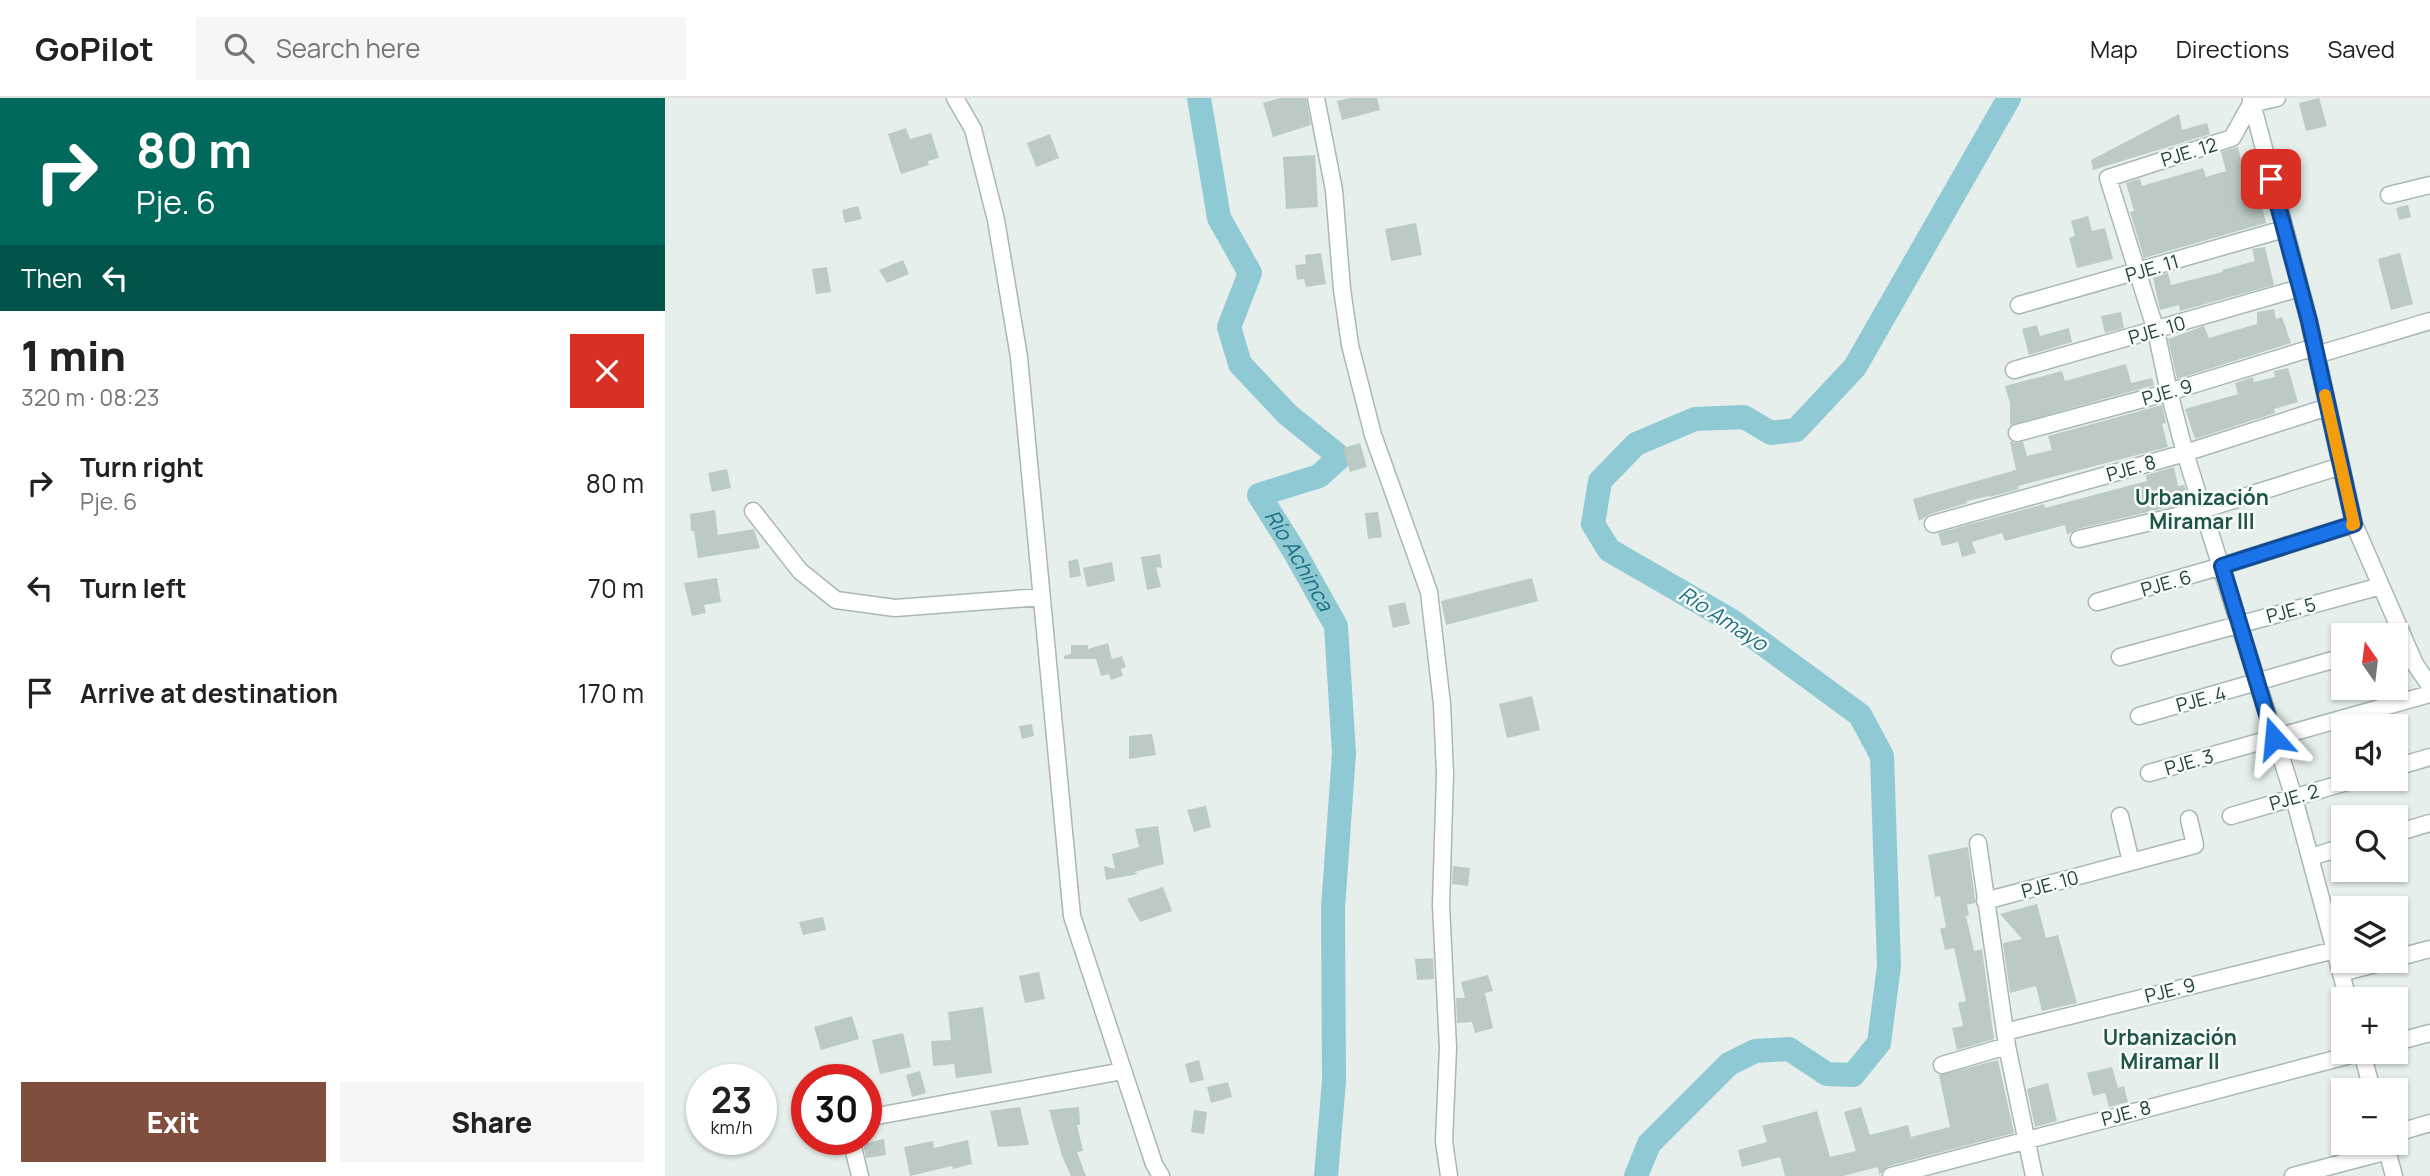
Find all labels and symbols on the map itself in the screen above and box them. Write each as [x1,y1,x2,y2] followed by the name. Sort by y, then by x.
[2158,131,2220,173] street label: PJE. 12
[2241,149,2301,209] pin
[2122,248,2182,288] street label: PJE. 11
[2125,309,2189,351] street label: PJE. 10
[2139,372,2195,412] street label: PJE. 9
[2103,449,2159,487] street label: PJE. 8
[2135,483,2269,535] district label: Urbanización Miramar III
[1259,504,1340,617] water label: Río Achinca
[2138,563,2194,603] street label: PJE. 6
[1674,579,1774,658] water label: Río Amayo
[2263,591,2319,629] street label: PJE. 5
[2331,623,2408,700] north arrow
[2173,680,2229,718] street label: PJE. 4
[2237,701,2311,775] position arrow
[2161,743,2217,781] street label: PJE. 3
[2266,778,2322,816] street label: PJE. 2
[2018,864,2082,904] street label: PJE. 10
[2142,971,2198,1009] street label: PJE. 9
[2103,1023,2237,1075] district label: Urbanización Miramar II
[791,1064,882,1155] speed limit sign: 30
[2098,1094,2154,1132] street label: PJE. 8

